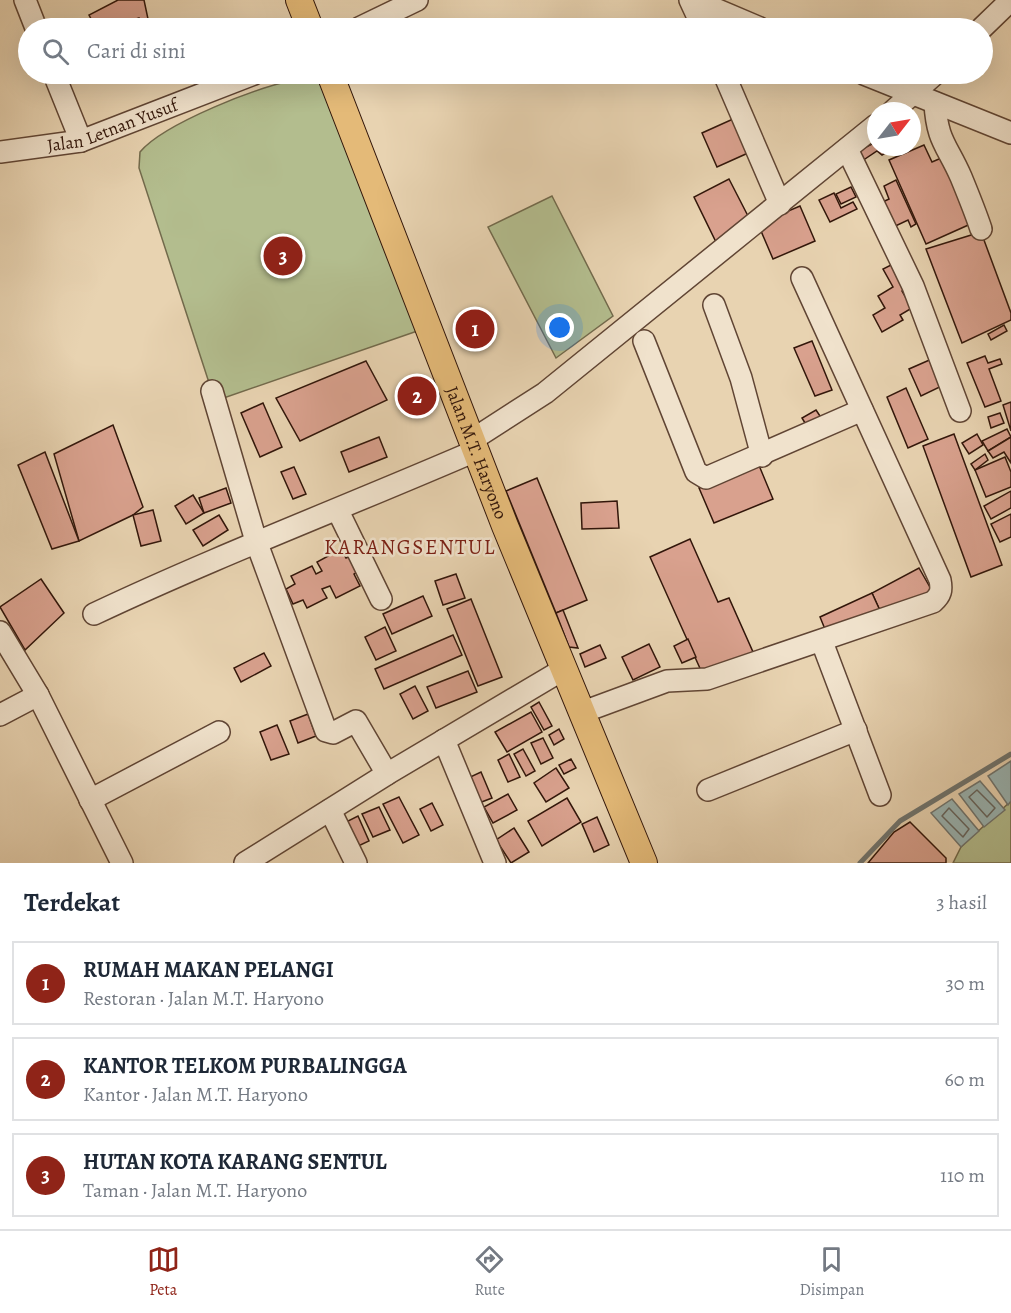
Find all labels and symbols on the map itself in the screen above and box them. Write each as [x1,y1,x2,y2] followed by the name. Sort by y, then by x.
[46,92,184,157] street label: Jalan Letnan Yusuf
[867,102,921,156] north arrow
[264,234,302,278] pin: 3
[456,306,494,352] pin: 1
[545,313,574,342] your location
[398,374,436,418] pin: 2
[440,383,513,523] street label: Jalan M.T. Haryono
[324,533,496,561] district label: KARANGSENTUL

